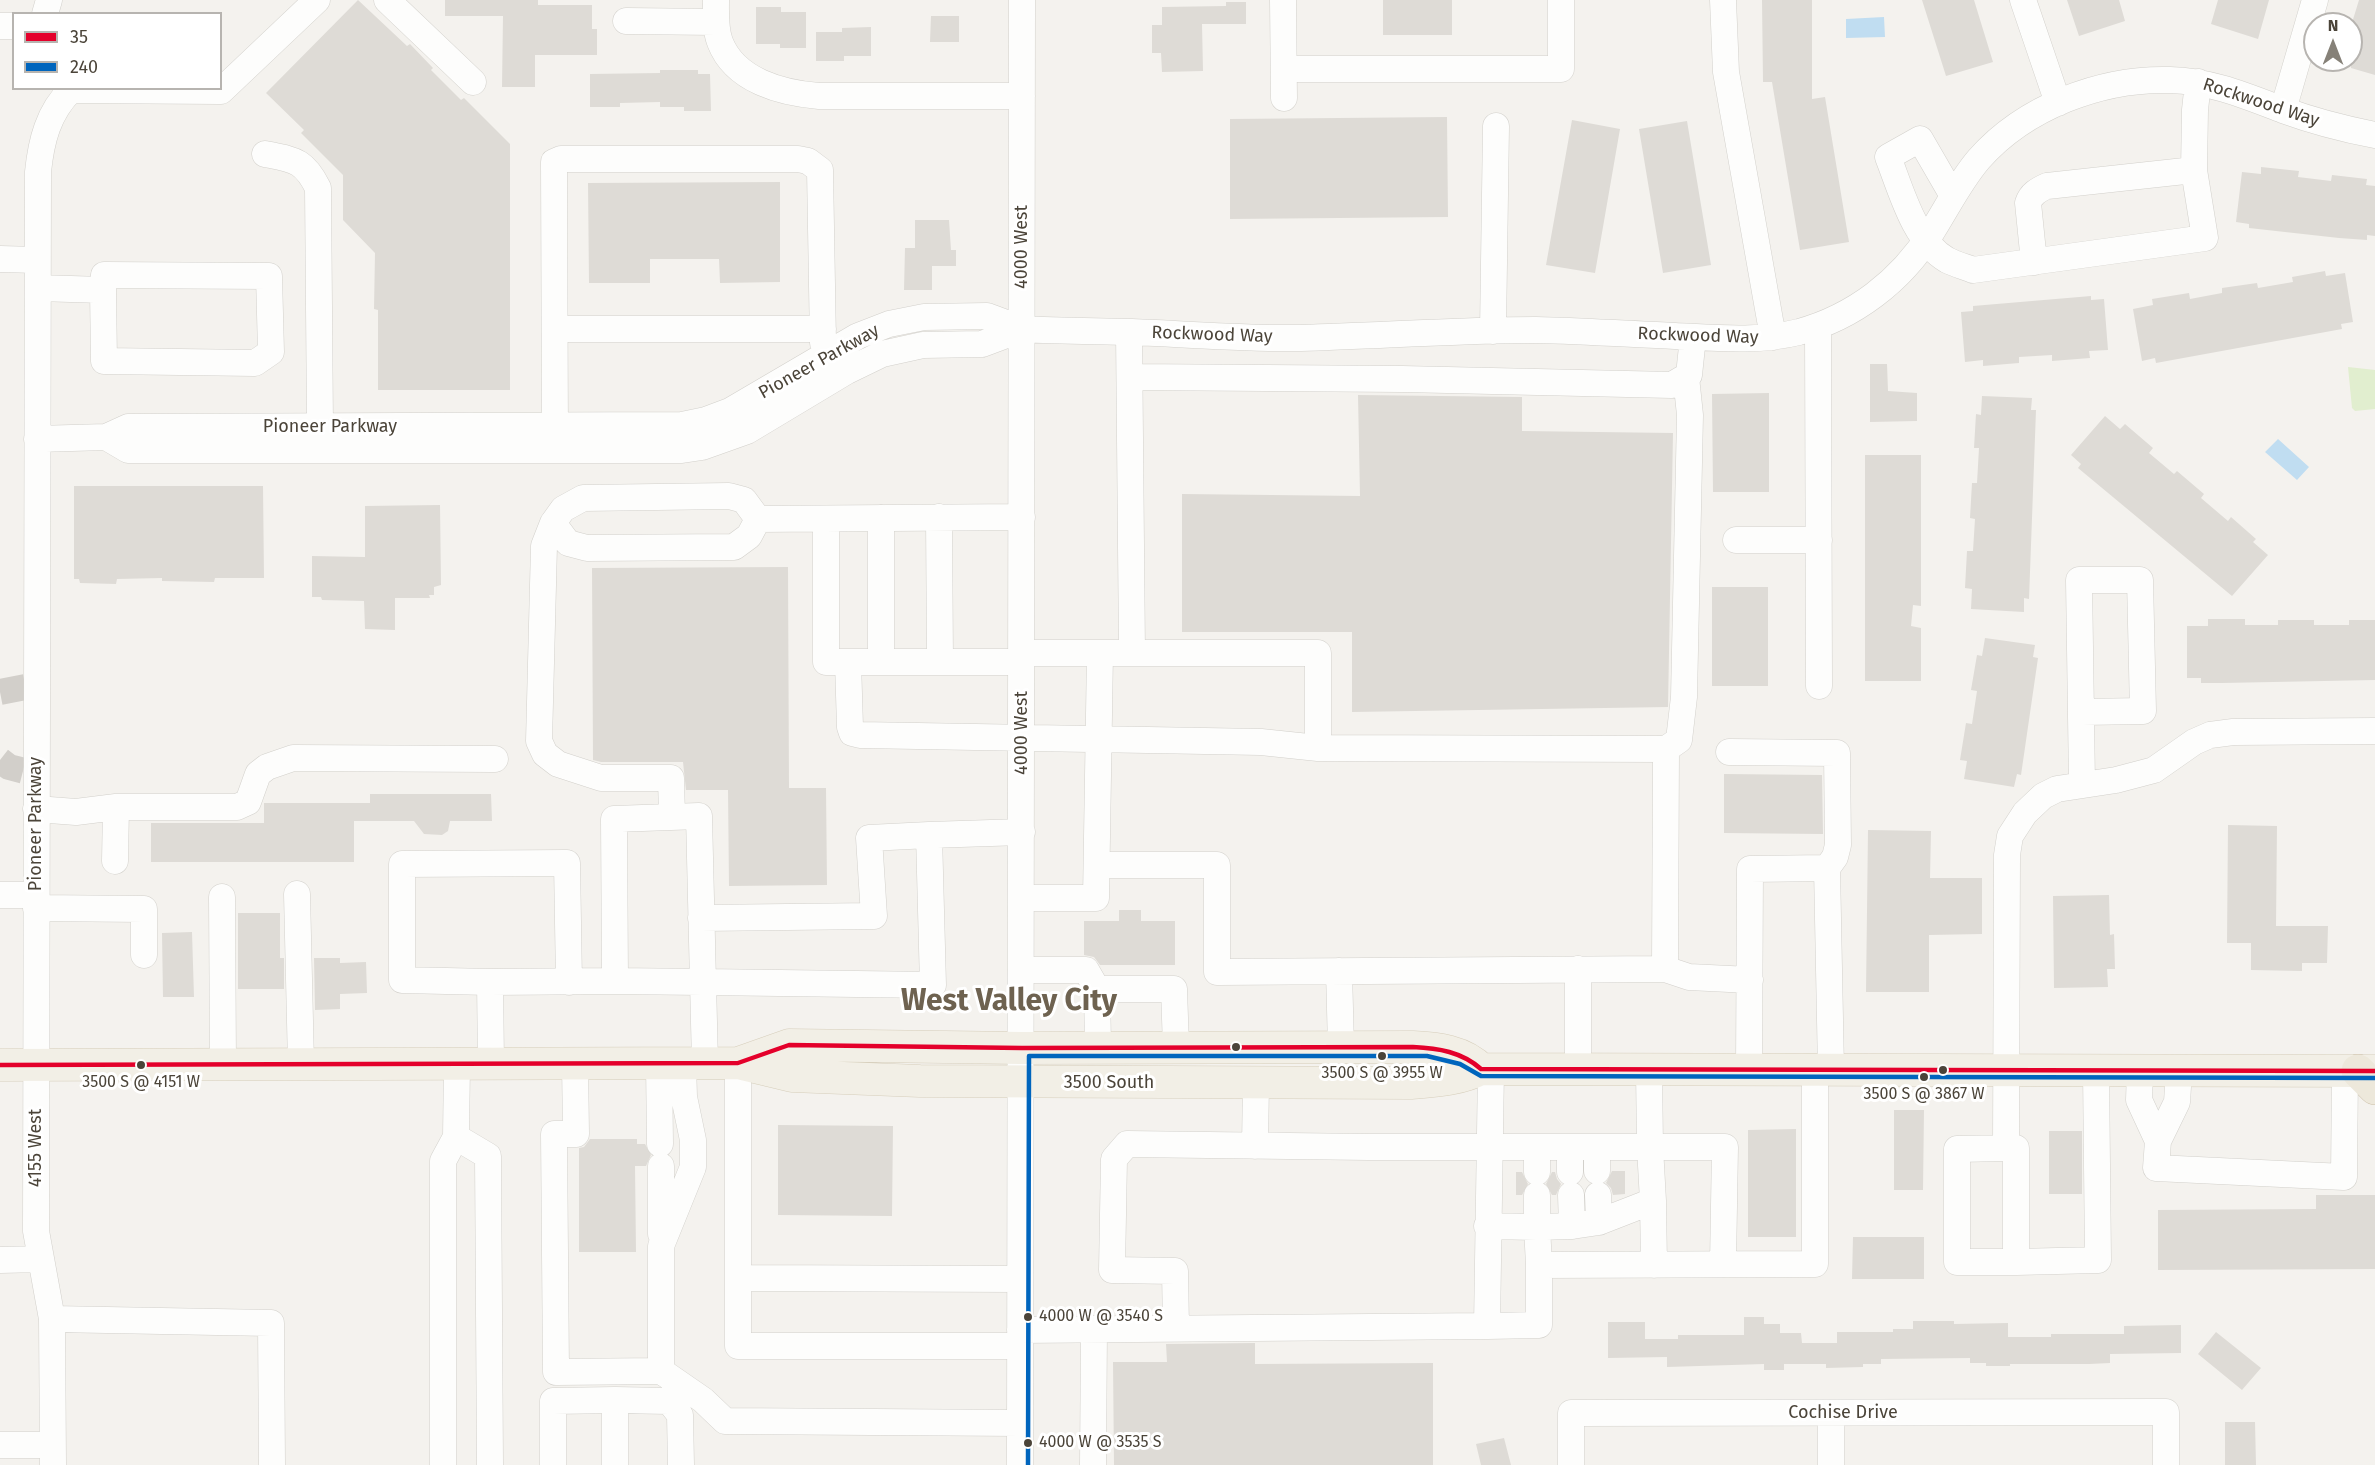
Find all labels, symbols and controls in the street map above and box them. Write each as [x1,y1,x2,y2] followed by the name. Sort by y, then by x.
[12,12,222,90] legend
[2303,12,2363,72] north arrow
[2328,16,2338,35] text: N
[70,26,88,48] text: 35
[70,56,98,78] text: 240
[2200,74,2322,132] street label: Rockwood Way
[1011,205,1033,289] street label: 4000 West
[755,320,883,404] street label: Pioneer Parkway
[1151,322,1273,348] street label: Rockwood Way
[1637,323,1759,349] street label: Rockwood Way
[263,416,397,438] street label: Pioneer Parkway
[1011,691,1033,775] street label: 4000 West
[25,757,47,891] street label: Pioneer Parkway
[901,984,1117,1020] district label: West Valley City
[1230,1041,1242,1053] unlabelled marker
[1376,1050,1388,1062] marker: 3500 S @ 3955 W
[135,1059,147,1071] marker: 3500 S @ 4151 W
[1321,1064,1443,1084] place label: 3500 S @ 3955 W
[1937,1064,1949,1076] unlabelled marker
[1918,1071,1930,1083] marker: 3500 S @ 3867 W
[1064,1072,1154,1094] street label: 3500 South
[82,1073,200,1093] place label: 3500 S @ 4151 W
[1863,1085,1985,1105] place label: 3500 S @ 3867 W
[25,1109,47,1187] street label: 4155 West
[1039,1307,1163,1327] place label: 4000 W @ 3540 S
[1022,1311,1034,1323] marker: 4000 W @ 3540 S
[1788,1402,1898,1424] street label: Cochise Drive
[1039,1433,1161,1453] place label: 4000 W @ 3535 S
[1022,1437,1034,1449] marker: 4000 W @ 3535 S

